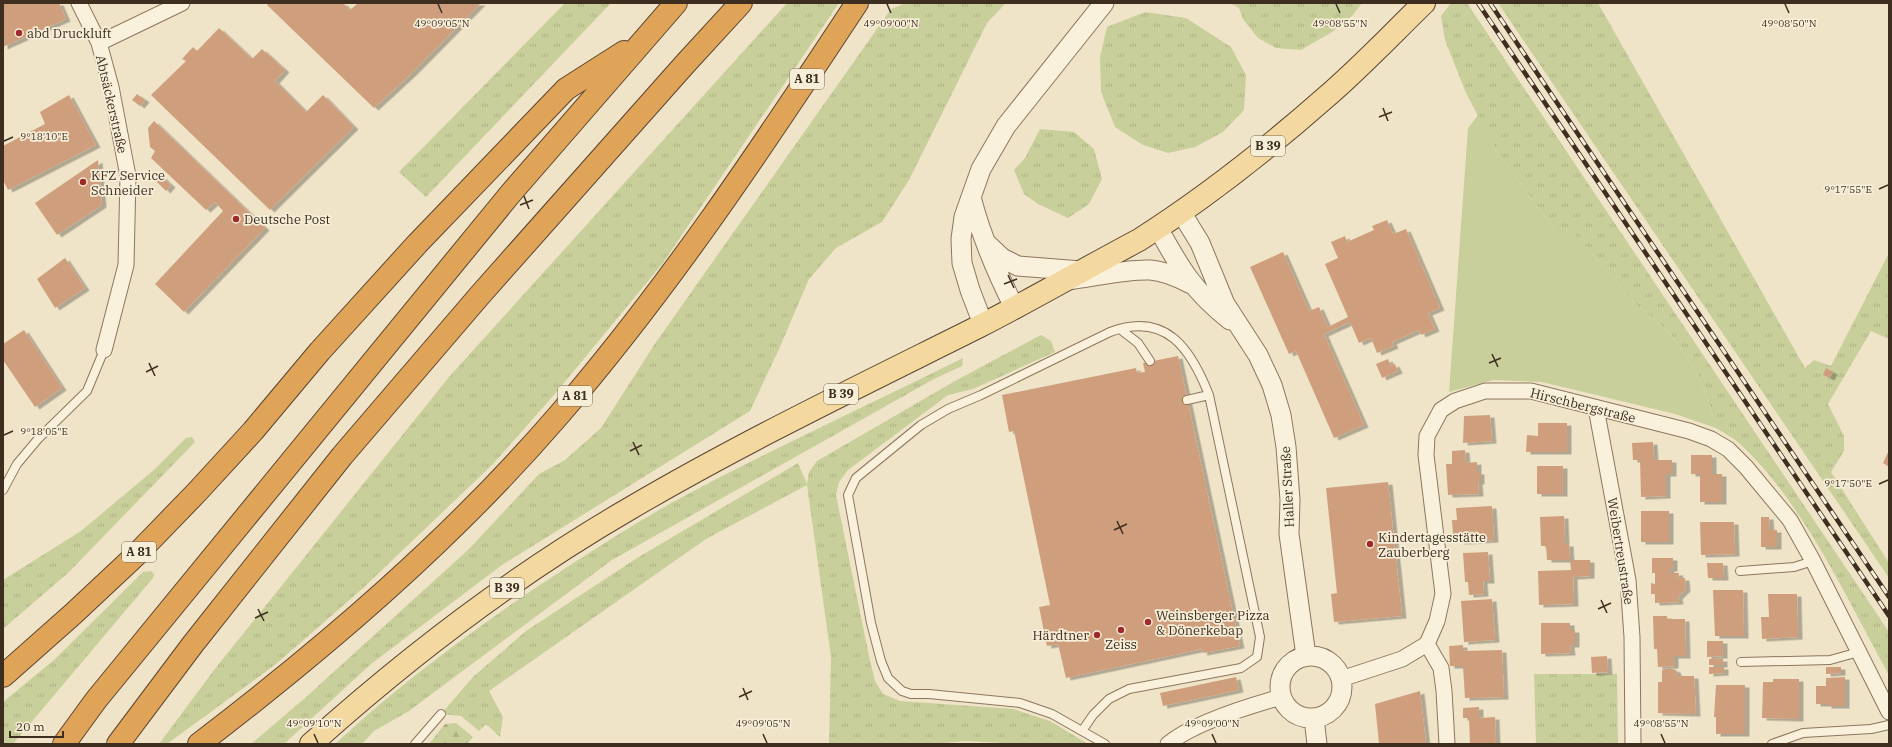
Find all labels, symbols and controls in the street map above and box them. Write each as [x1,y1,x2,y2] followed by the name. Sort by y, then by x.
[415,17,470,30] text: 49°09'05"N
[864,17,919,30] text: 49°09'00"N
[1313,17,1368,30] text: 49°08'55"N
[1762,17,1817,30] text: 49°08'50"N
[27,25,112,42] place label: abd Druckluft
[14,28,24,38] marker: abd Druckluft
[92,53,131,155] street label: Abtsäckerstraße
[790,69,824,89] road number: A 81
[20,130,68,143] text: 9°18'10"E
[1251,136,1285,156] road number: B 39
[91,167,165,199] place label: KFZ Service Schneider
[78,177,88,187] marker: KFZ Service Schneider
[1824,183,1872,196] text: 9°17'55"E
[244,211,330,228] place label: Deutsche Post
[231,214,241,224] marker: Deutsche Post
[824,384,858,404] road number: B 39
[1528,384,1637,427] street label: Hirschbergstraße
[558,386,592,406] road number: A 81
[20,425,68,438] text: 9°18'05"E
[1277,446,1298,528] street label: Haller Straße
[1824,477,1872,490] text: 9°17'50"E
[1604,496,1637,606] street label: Weibertreustraße
[1378,529,1486,561] place label: Kindertagesstätte Zauberberg
[1365,539,1375,549] marker: Kindertagesstätte Zauberberg
[122,542,156,562] road number: A 81
[490,578,524,598] road number: B 39
[1156,607,1270,639] place label: Weinsberger Pizza & Dönerkebap
[1143,617,1153,627] marker: Weinsberger Pizza & Dönerkebap
[1116,625,1126,635] marker: Zeiss
[1032,627,1089,644] place label: Härdtner
[1092,630,1102,640] marker: Härdtner
[1105,636,1137,653] place label: Zeiss
[10,713,63,739] scale bar
[287,717,342,730] text: 49°09'10"N
[736,717,791,730] text: 49°09'05"N
[1185,717,1240,730] text: 49°09'00"N
[1634,717,1689,730] text: 49°08'55"N
[16,719,45,734] text: 20 m

